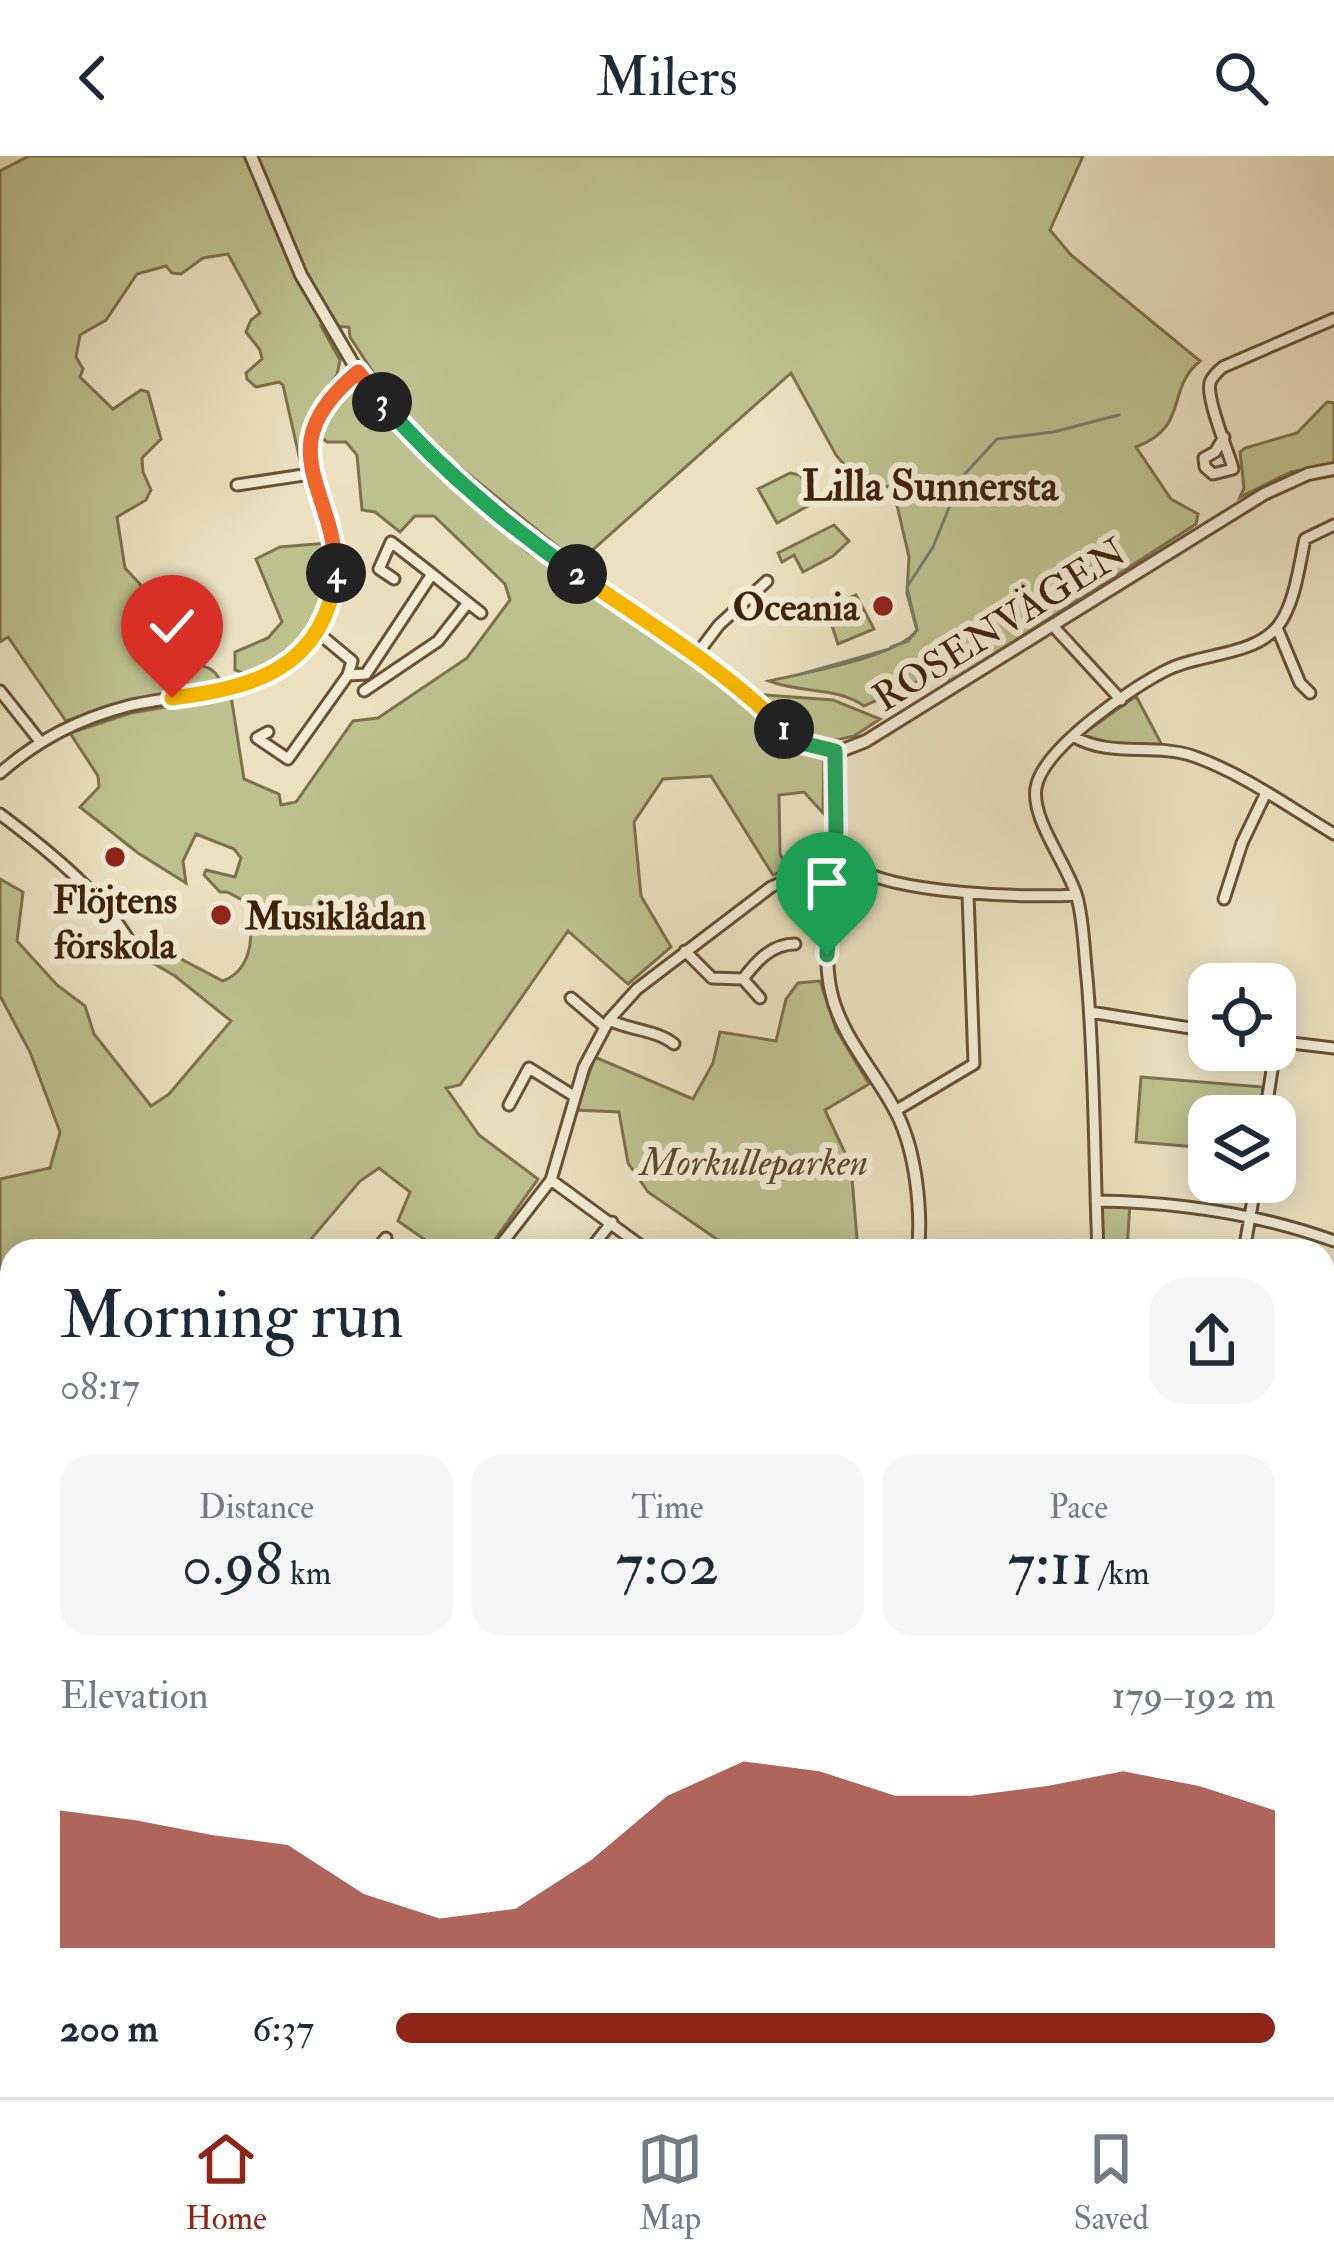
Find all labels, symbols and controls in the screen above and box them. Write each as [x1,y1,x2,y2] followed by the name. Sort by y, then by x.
[596,44,738,112] text: Milers
[60,45,126,111] icon: back
[1208,45,1274,111] icon: search
[352,372,412,432] pin: 3
[376,381,388,422] text: 3
[802,461,1060,513] district label: Lilla Sunnersta
[864,528,1135,723] street label: ROSENVÄGEN
[306,543,366,603] pin: 4
[547,544,607,604] pin: 2
[327,552,345,593] text: 4
[569,553,585,594] text: 2
[121,575,223,698] pin
[733,583,860,632] place label: Oceania
[139,593,205,659] icon: check
[870,593,896,619] marker: Oceania
[754,699,814,759] pin: 1
[778,708,790,749] text: 1
[776,832,878,955] pin
[102,844,128,870] marker: Flöjtens förskola
[794,850,860,916] icon: arrive
[53,876,177,970] place label: Flöjtens förskola
[244,892,426,941] place label: Musiklådan
[208,902,234,928] marker: Musiklådan
[1188,963,1296,1203] map controls
[1188,963,1296,1071] button: locate
[1188,1095,1296,1203] button: layers
[638,1138,868,1187] park label: Morkulleparken
[60,1275,404,1358] text: Morning run
[1149,1278,1275,1404] button: share
[60,1362,140,1411] text: 08:17
[199,1487,314,1528] text: Distance
[631,1487,704,1528] text: Time
[1049,1487,1108,1528] text: Pace
[182,1528,283,1603] text: 0.98
[616,1528,719,1603] text: 7:02
[1007,1528,1093,1603] text: 7:11
[283,1553,331,1594] text: km
[1093,1553,1150,1594] text: /km
[60,1671,209,1720] text: Elevation
[1111,1671,1275,1720] text: 179–192 m
[60,2004,158,2053] text: 200 m
[252,2004,314,2053] text: 6:37
[185,2126,267,2239] tab: Home
[637,2126,703,2239] tab: Map
[1073,2126,1149,2239] tab: Saved

